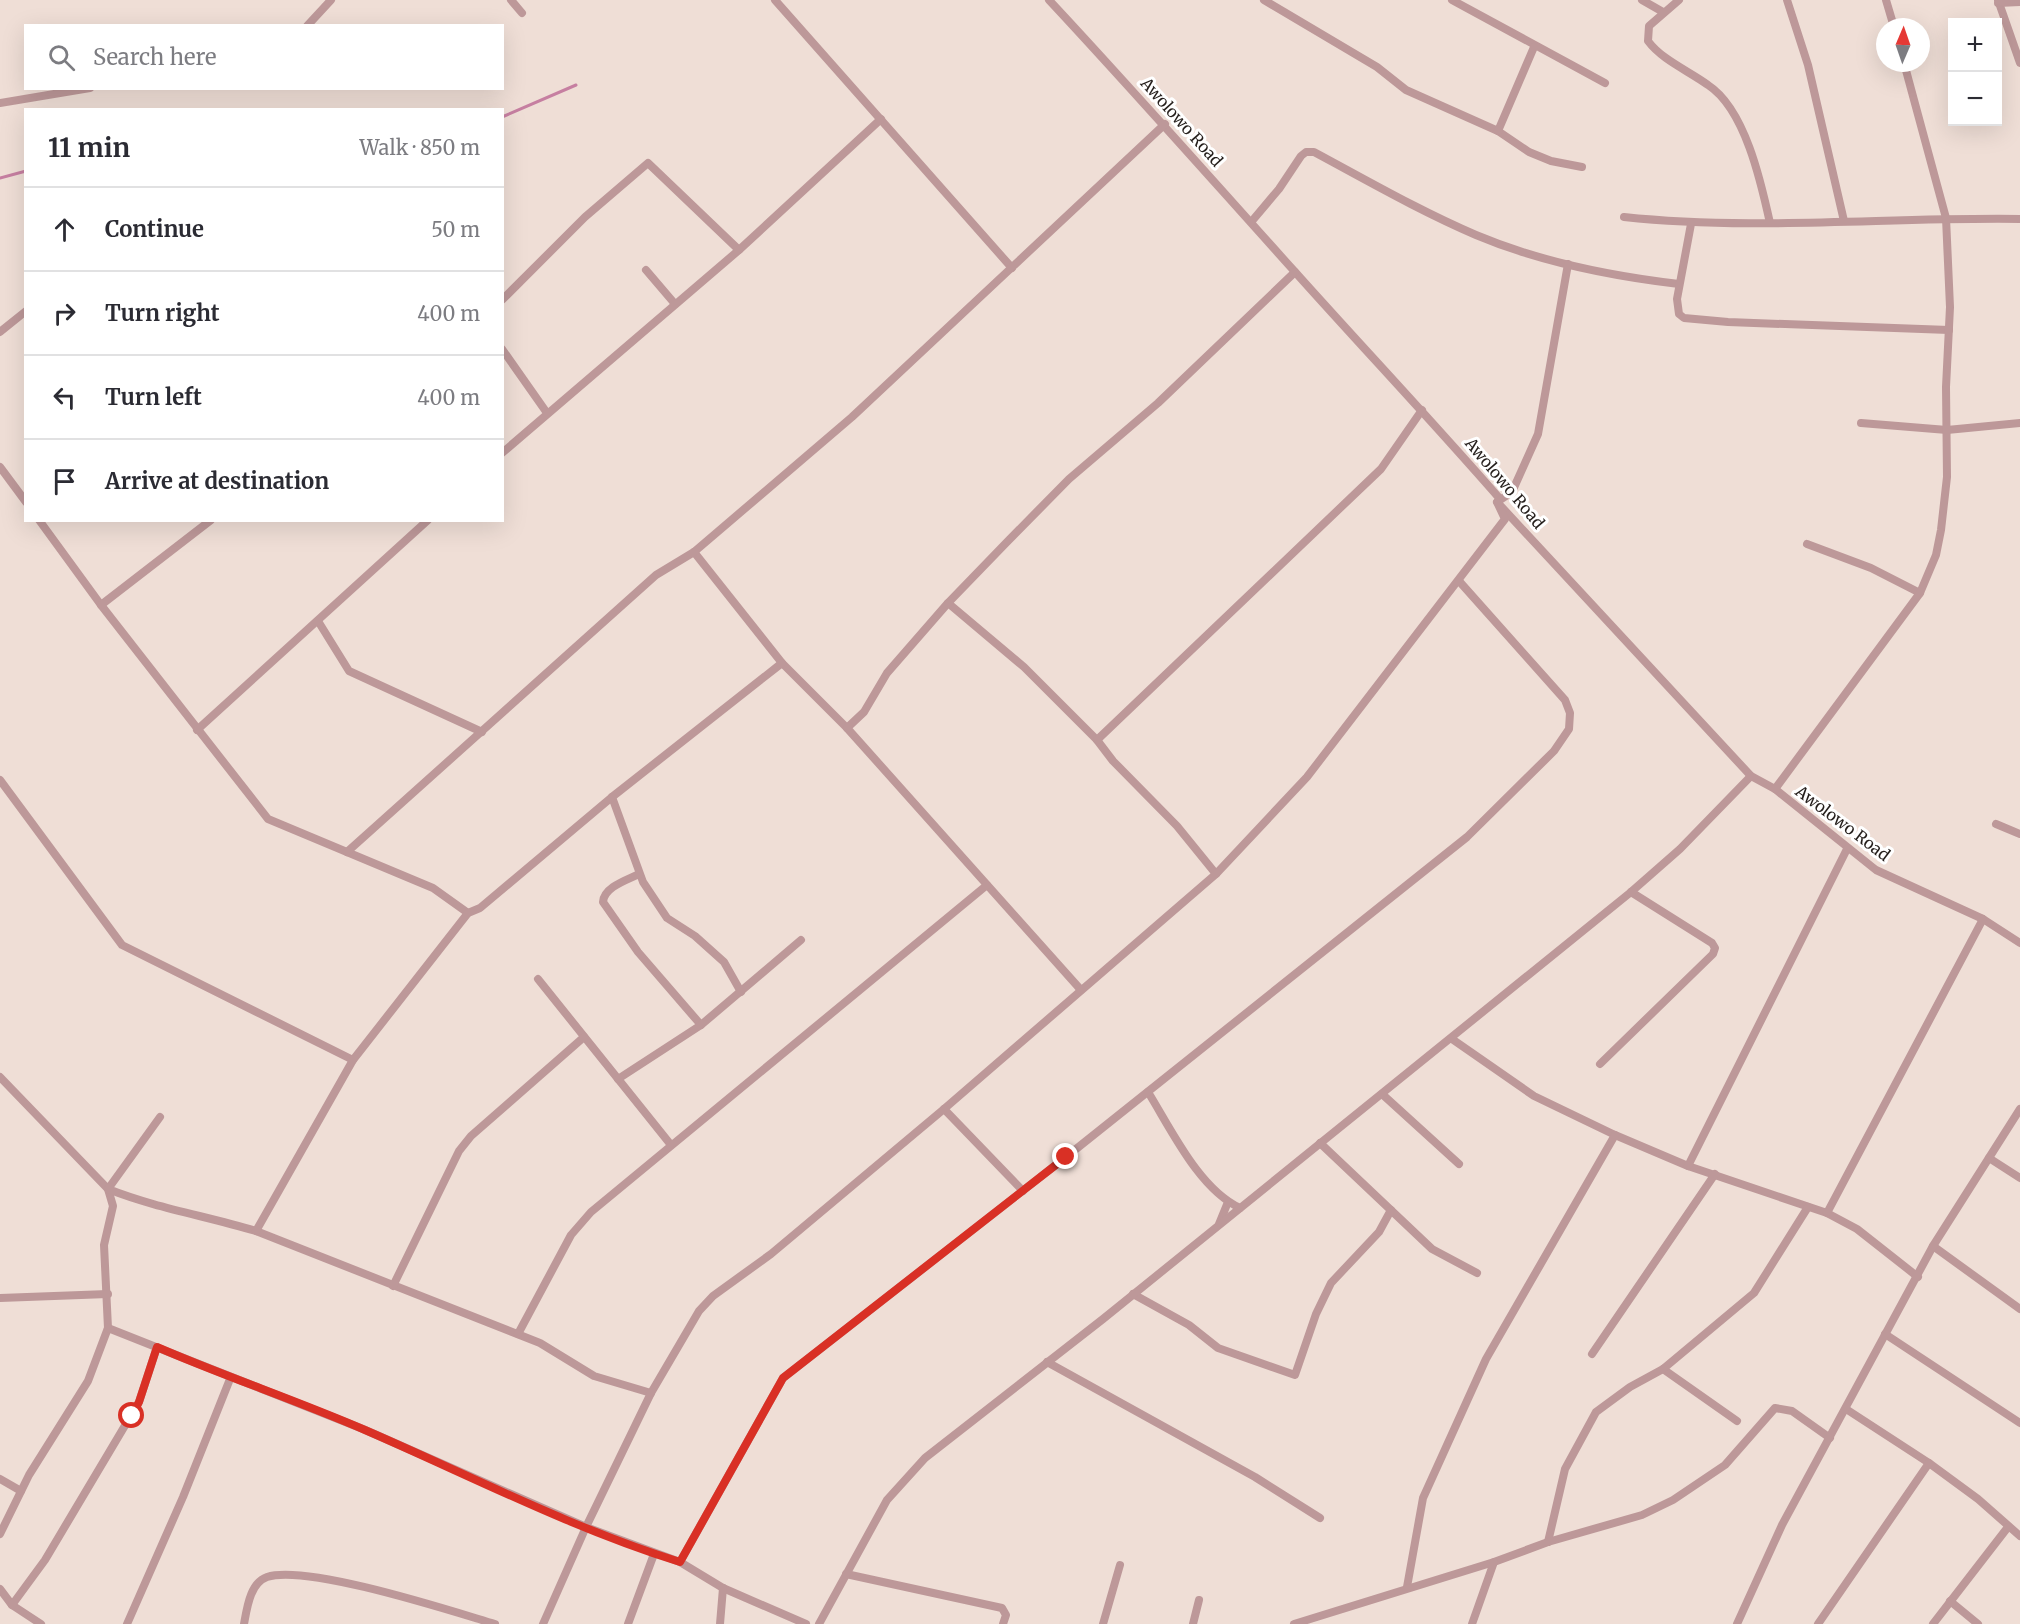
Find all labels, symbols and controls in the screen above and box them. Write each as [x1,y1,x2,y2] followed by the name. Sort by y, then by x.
[1876,18,1930,72] north arrow
[1948,18,2002,126] map controls
[1948,18,2002,72] button: +
[24,24,504,90] search box
[45,41,78,74] icon: search
[93,43,216,71] text: Search here
[1948,72,2002,126] button: −
[1136,73,1227,171] street label: Awolowo Road
[48,131,130,164] text: 11 min
[359,135,480,160] text: Walk · 850 m
[48,213,81,246] icon: ahead
[105,215,204,243] text: Continue
[431,217,480,242] text: 50 m
[48,297,81,330] icon: right
[105,299,219,327] text: Turn right
[417,301,480,326] text: 400 m
[48,381,81,414] icon: left
[105,383,202,411] text: Turn left
[417,385,480,410] text: 400 m
[1460,433,1549,533] street label: Awolowo Road
[48,465,81,498] icon: arrive
[105,467,329,495] text: Arrive at destination
[1791,780,1894,865] street label: Awolowo Road
[1052,1143,1078,1169] route end
[118,1402,144,1428] route start

